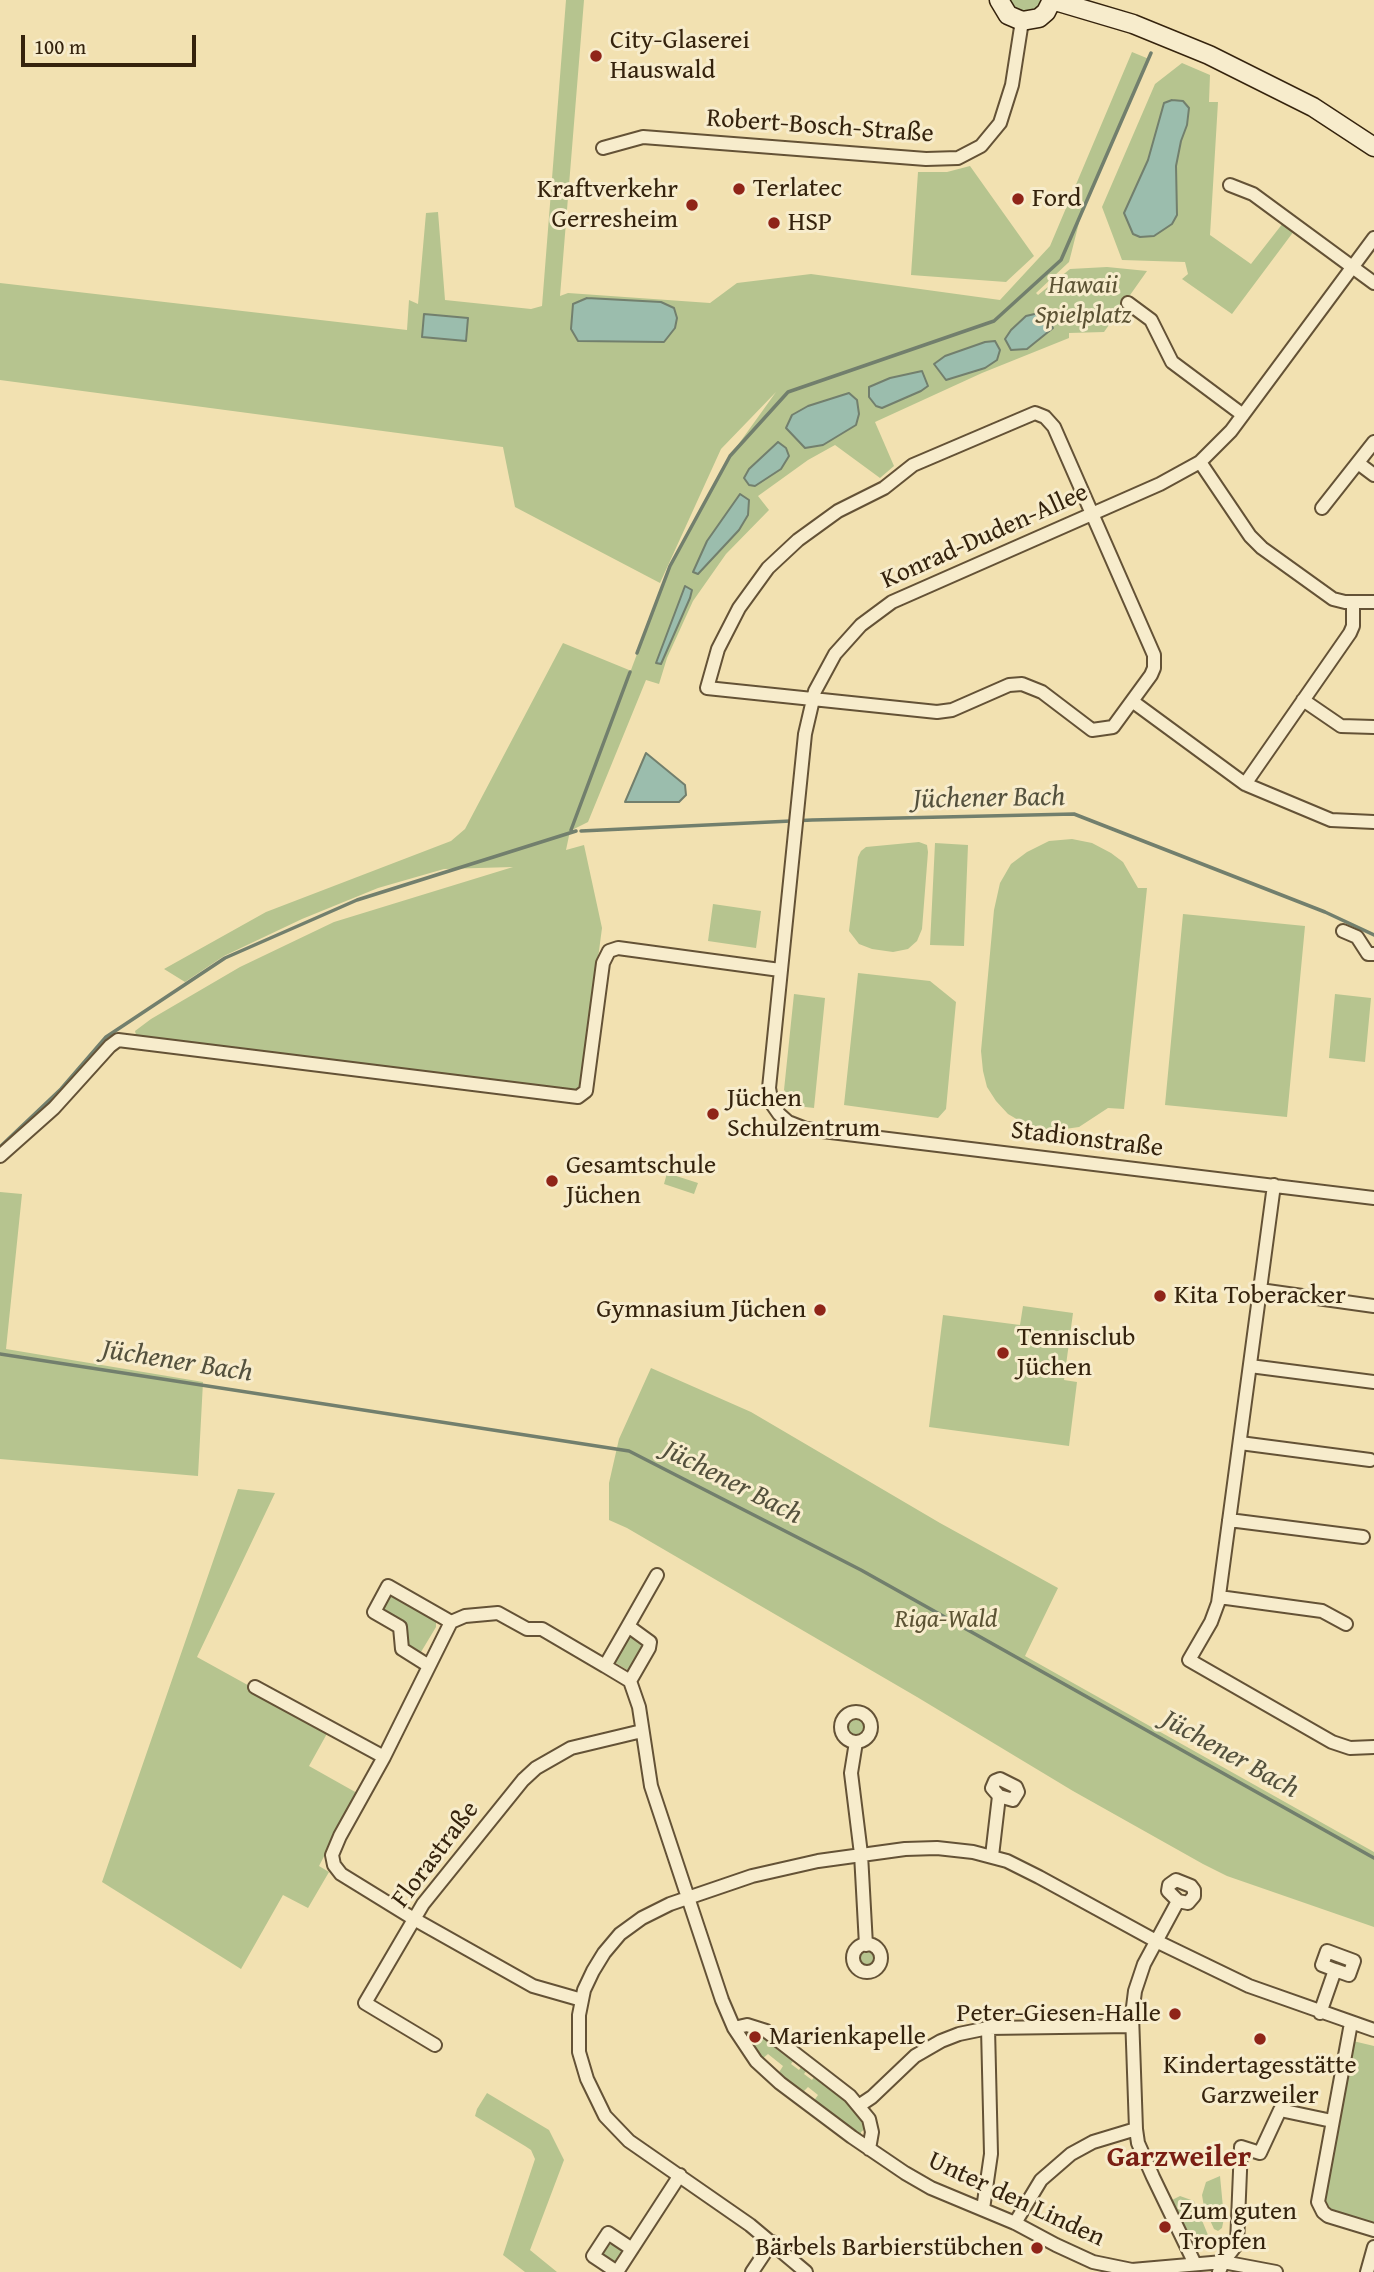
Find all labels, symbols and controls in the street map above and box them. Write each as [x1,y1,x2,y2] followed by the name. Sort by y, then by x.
[24,21,200,65] scale bar
[610,25,750,86] place label: City-Glaserei Hauswald
[34,31,86,62] text: 100 m
[588,48,604,64] marker: City-Glaserei Hauswald
[705,103,935,151] street label: Robert-Bosch-Straße
[753,173,842,205] place label: Terlatec
[537,174,678,235] place label: Kraftverkehr Gerresheim
[731,181,747,197] marker: Terlatec
[1032,183,1081,215] place label: Ford
[1010,191,1026,207] marker: Ford
[684,197,700,213] marker: Kraftverkehr Gerresheim
[788,207,832,239] place label: HSP
[766,215,782,231] marker: HSP
[1035,270,1131,332] park label: Hawaii Spielplatz
[877,477,1093,597] street label: Konrad-Duden-Allee
[913,781,1065,817] water label: Jüchener Bach
[727,1083,880,1144] place label: Jüchen Schulzentrum
[705,1106,721,1122] marker: Jüchen Schulzentrum
[1009,1115,1165,1165] street label: Stadionstraße
[566,1150,716,1212] place label: Gesamtschule Jüchen
[544,1173,560,1189] marker: Gesamtschule Jüchen
[1174,1280,1346,1312] place label: Kita Toberacker
[1152,1288,1168,1304] marker: Kita Toberacker
[596,1294,806,1326] place label: Gymnasium Jüchen
[812,1302,828,1318] marker: Gymnasium Jüchen
[1017,1322,1136,1384] place label: Tennisclub Jüchen
[99,1333,255,1391] water label: Jüchener Bach
[995,1345,1011,1361] marker: Tennisclub Jüchen
[657,1433,807,1533] water label: Jüchener Bach
[895,1604,997,1636] park label: Riga-Wald
[1155,1703,1305,1807] water label: Jüchener Bach
[386,1795,486,1915] street label: Florastraße
[957,1998,1161,2030] place label: Peter-Giesen-Halle
[1167,2006,1183,2022] marker: Peter-Giesen-Halle
[769,2021,926,2053] place label: Marienkapelle
[747,2029,763,2045] marker: Marienkapelle
[1252,2031,1268,2047] marker: Kindertagesstätte Garzweiler
[1163,2050,1357,2112] place label: Kindertagesstätte Garzweiler
[1107,2140,1251,2176] district label: Garzweiler
[923,2145,1109,2255] street label: Unter den Linden
[1179,2196,1297,2258] place label: Zum guten Tropfen
[1157,2219,1173,2235] marker: Zum guten Tropfen
[755,2232,1023,2264] place label: Bärbels Barbierstübchen
[1029,2240,1045,2256] marker: Bärbels Barbierstübchen

